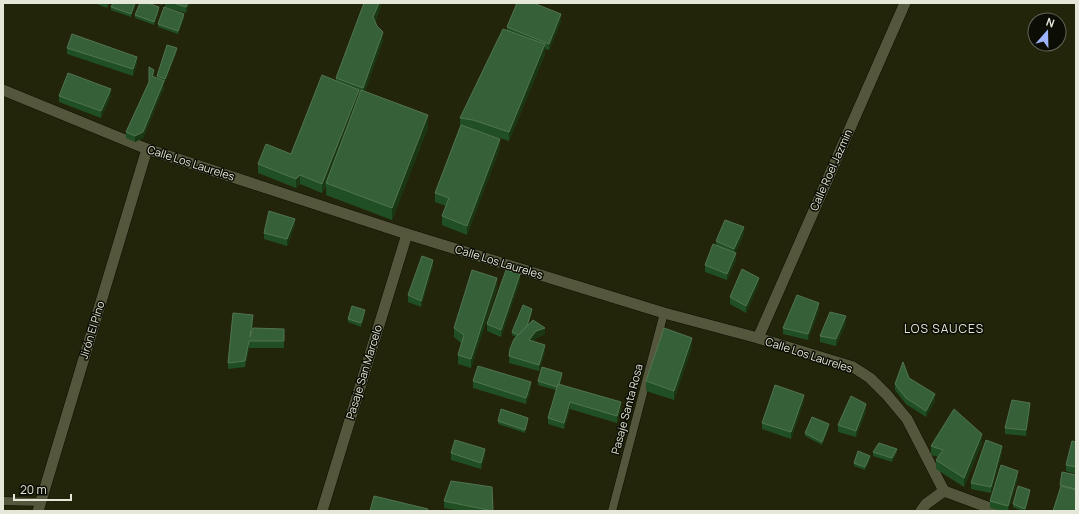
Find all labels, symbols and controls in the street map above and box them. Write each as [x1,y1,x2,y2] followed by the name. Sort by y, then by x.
[1027,12,1067,52] north arrow
[1044,14,1057,31] text: N
[806,127,855,213] street label: Calle Roel Jazmin
[146,141,237,184] street label: Calle Los Laureles
[453,241,545,282] street label: Calle Los Laureles
[76,298,108,361] street label: Jirón El Pino
[904,320,984,337] district label: LOS SAUCES
[342,322,385,421] street label: Pasaje San Marcelo
[764,333,855,376] street label: Calle Los Laureles
[607,362,646,456] street label: Pasaje Santa Rosa
[14,476,71,502] scale bar
[20,481,47,498] text: 20 m

